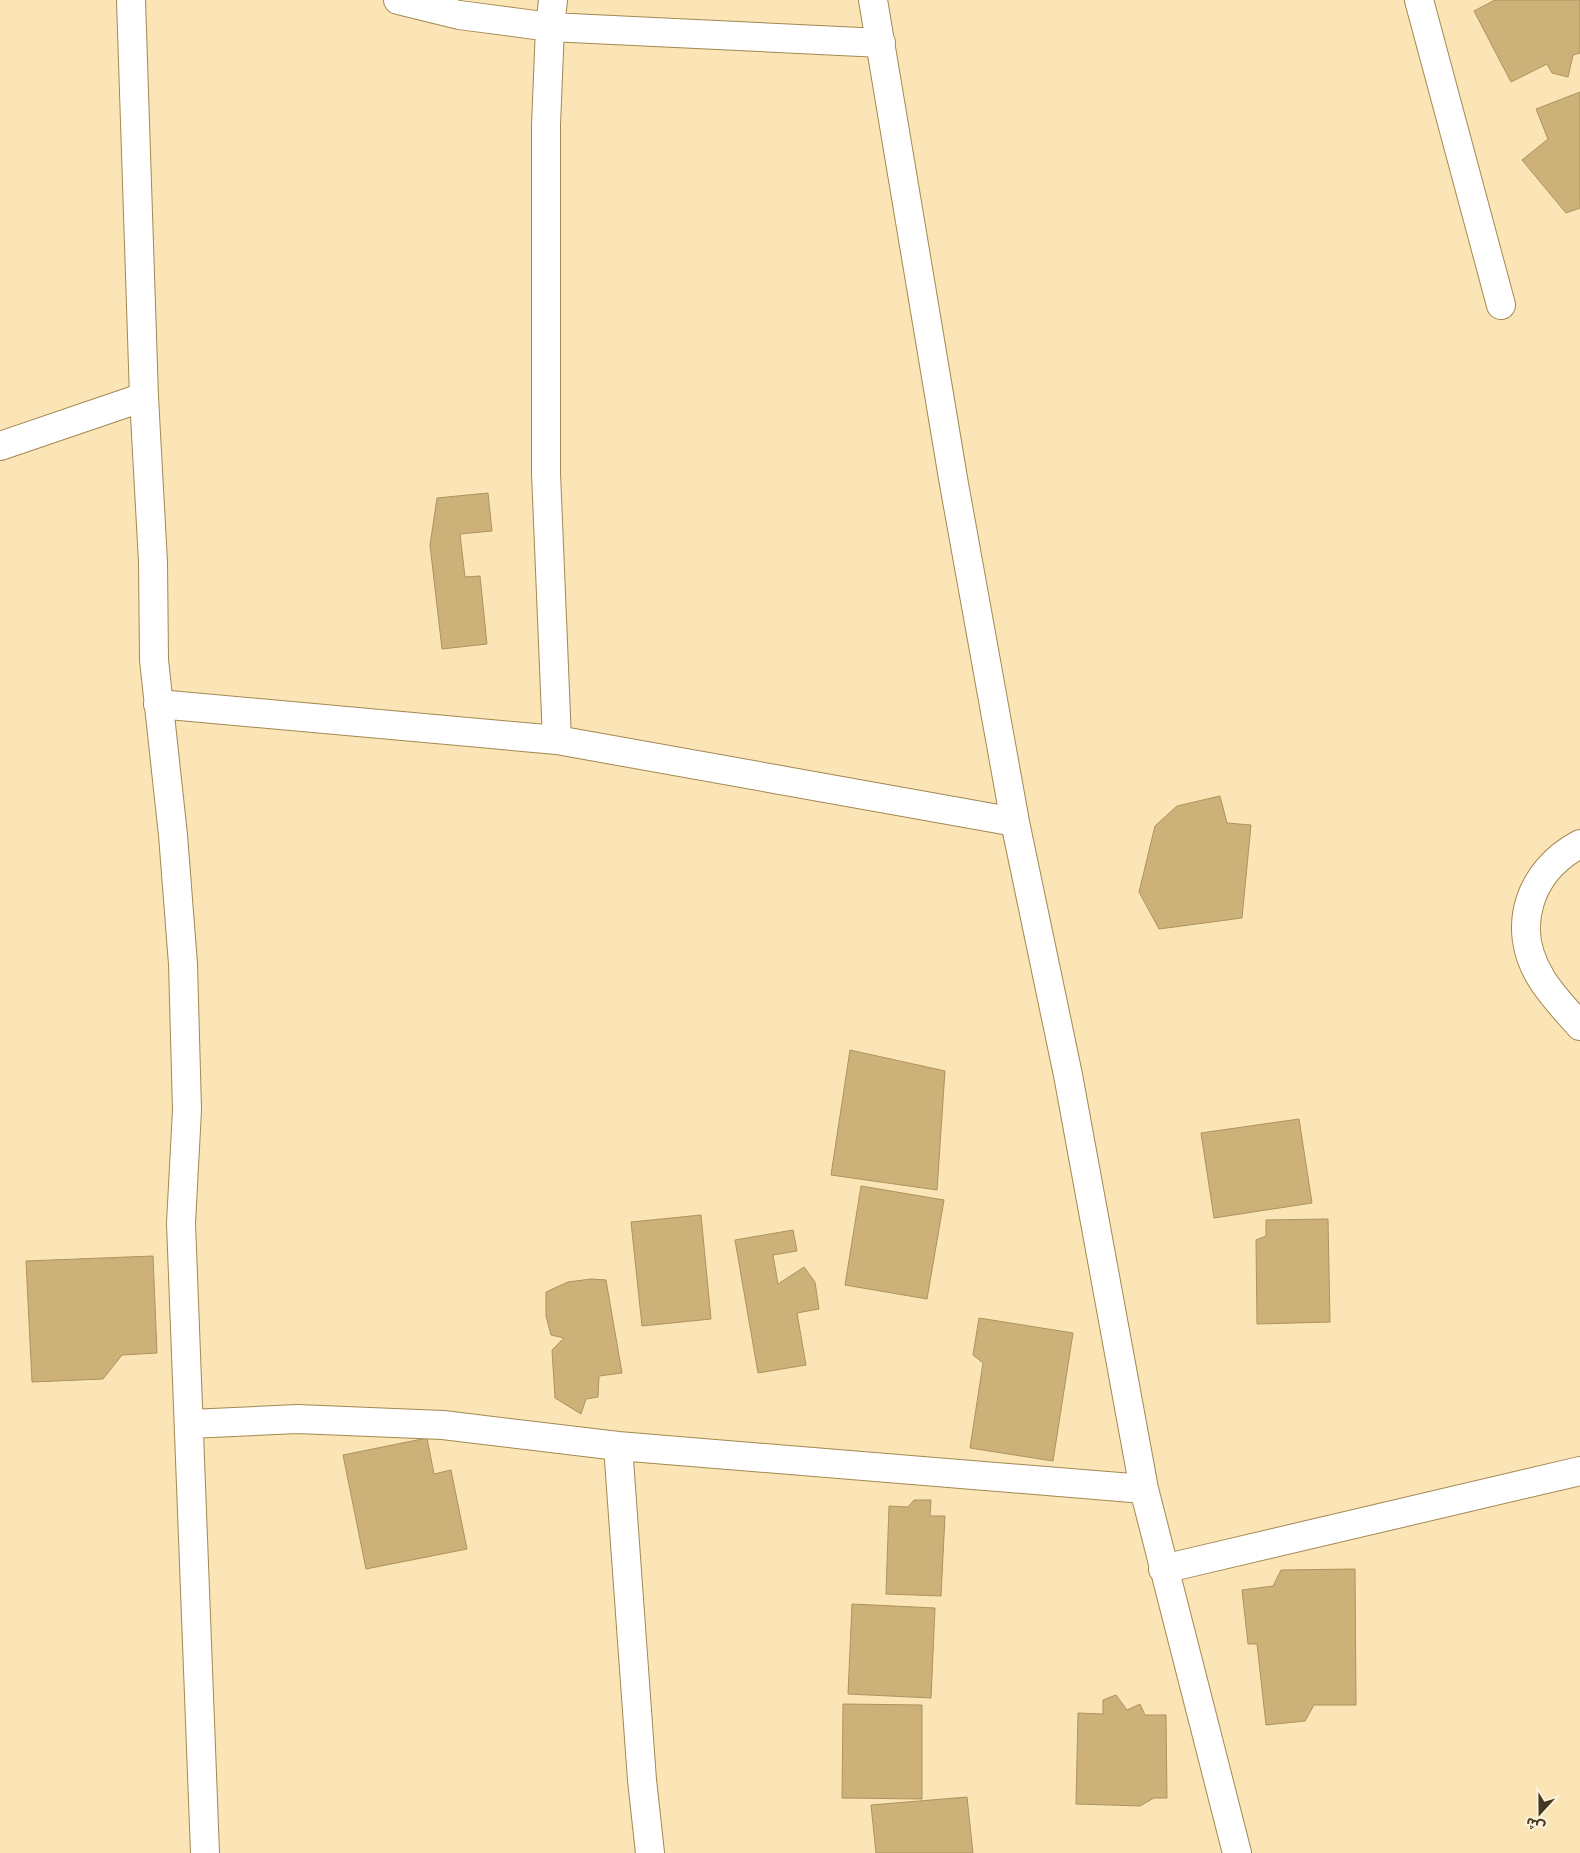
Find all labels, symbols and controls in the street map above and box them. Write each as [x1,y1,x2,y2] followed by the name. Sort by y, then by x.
[1515,1788,1565,1838] north arrow
[1524,1813,1548,1836] text: ش

